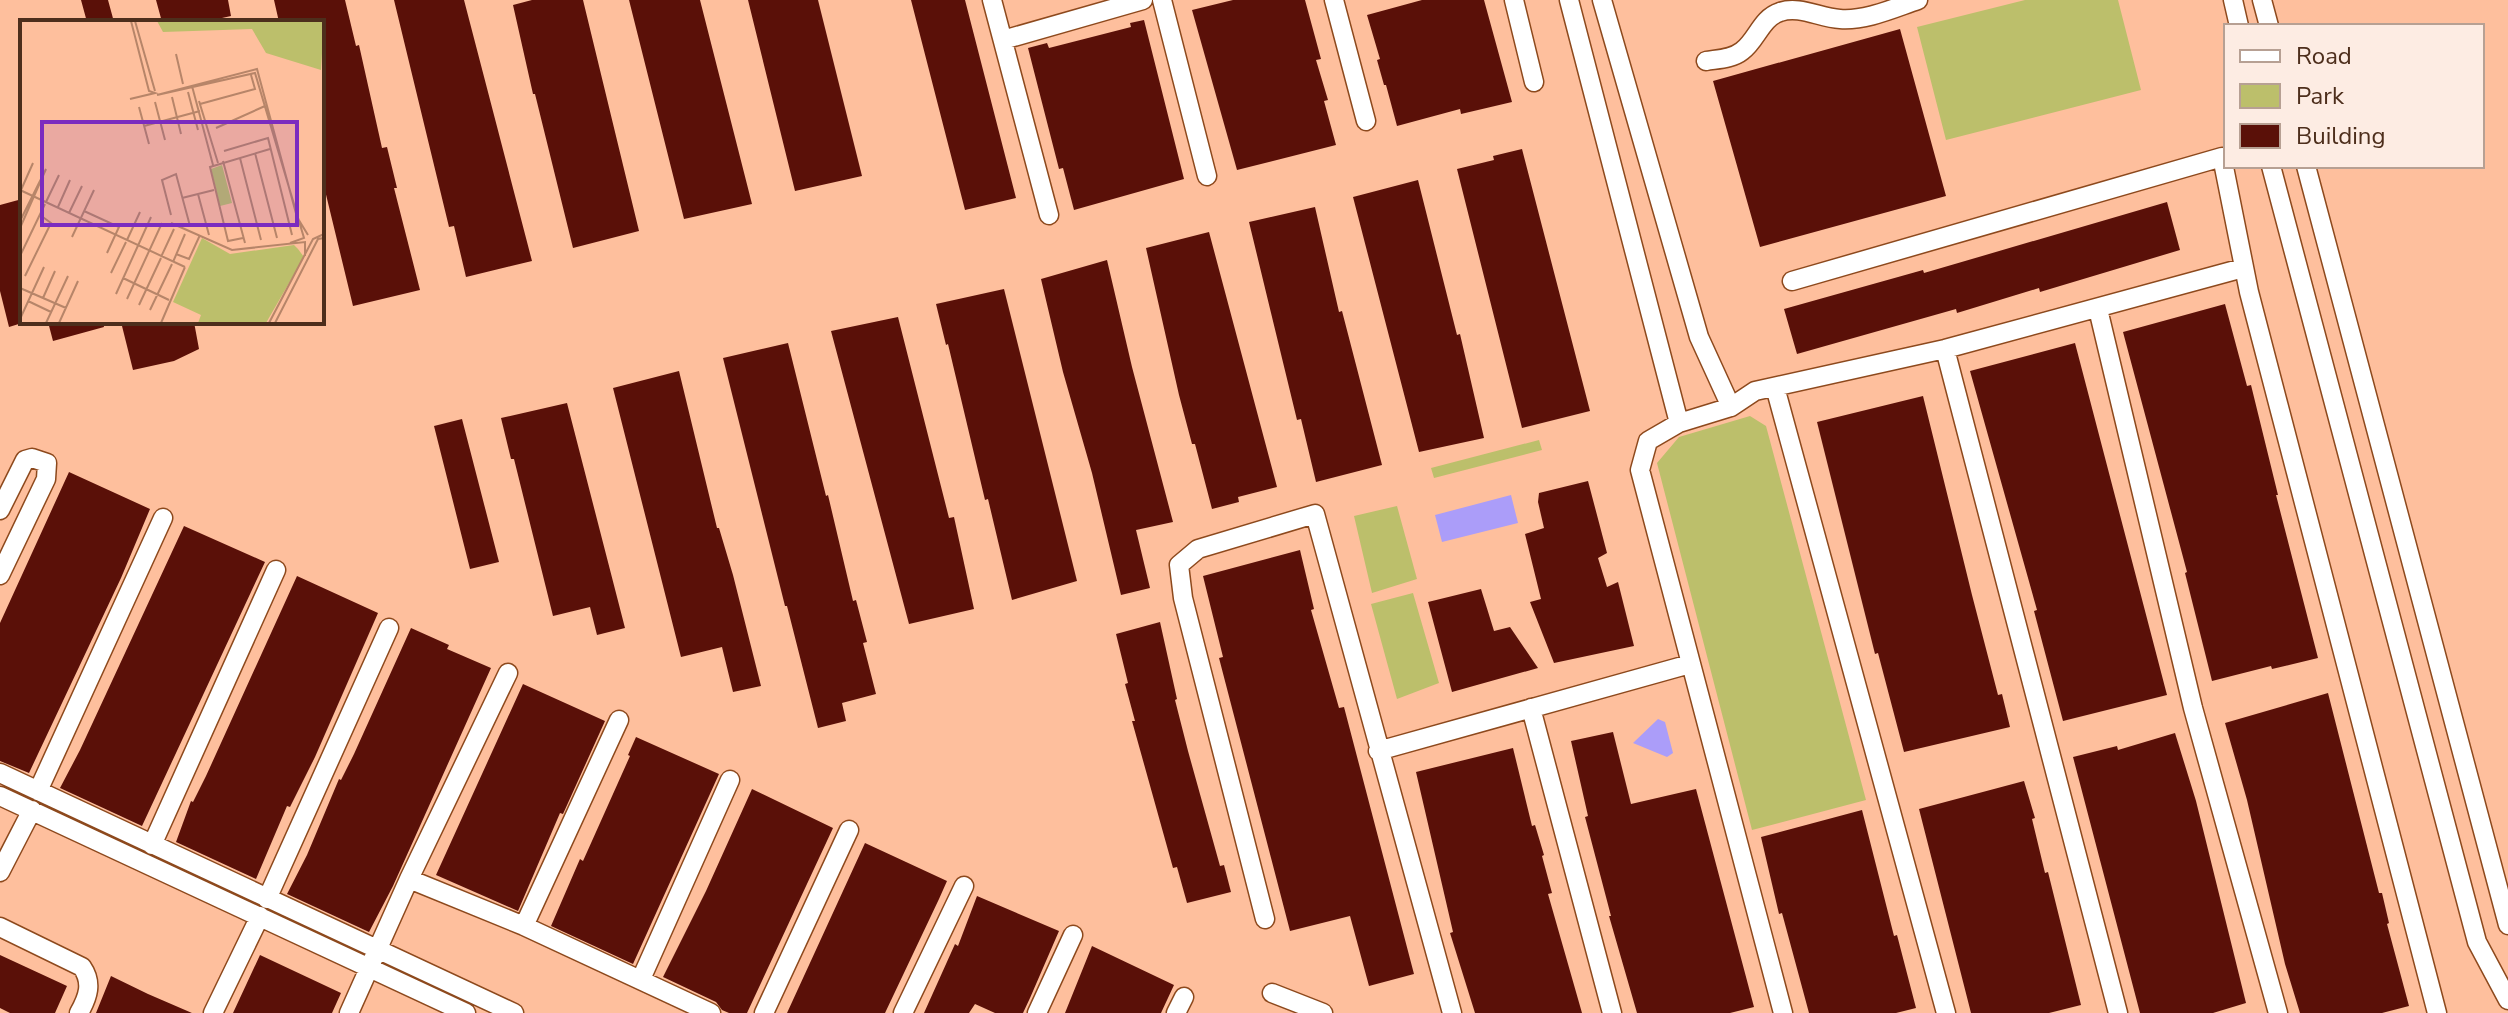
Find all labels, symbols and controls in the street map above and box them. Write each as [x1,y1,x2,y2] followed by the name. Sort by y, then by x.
[20,20,324,324] inset map
[2224,24,2484,168] legend
[2296,40,2352,72] text: Road
[2296,80,2345,112] text: Park
[2296,120,2386,152] text: Building

